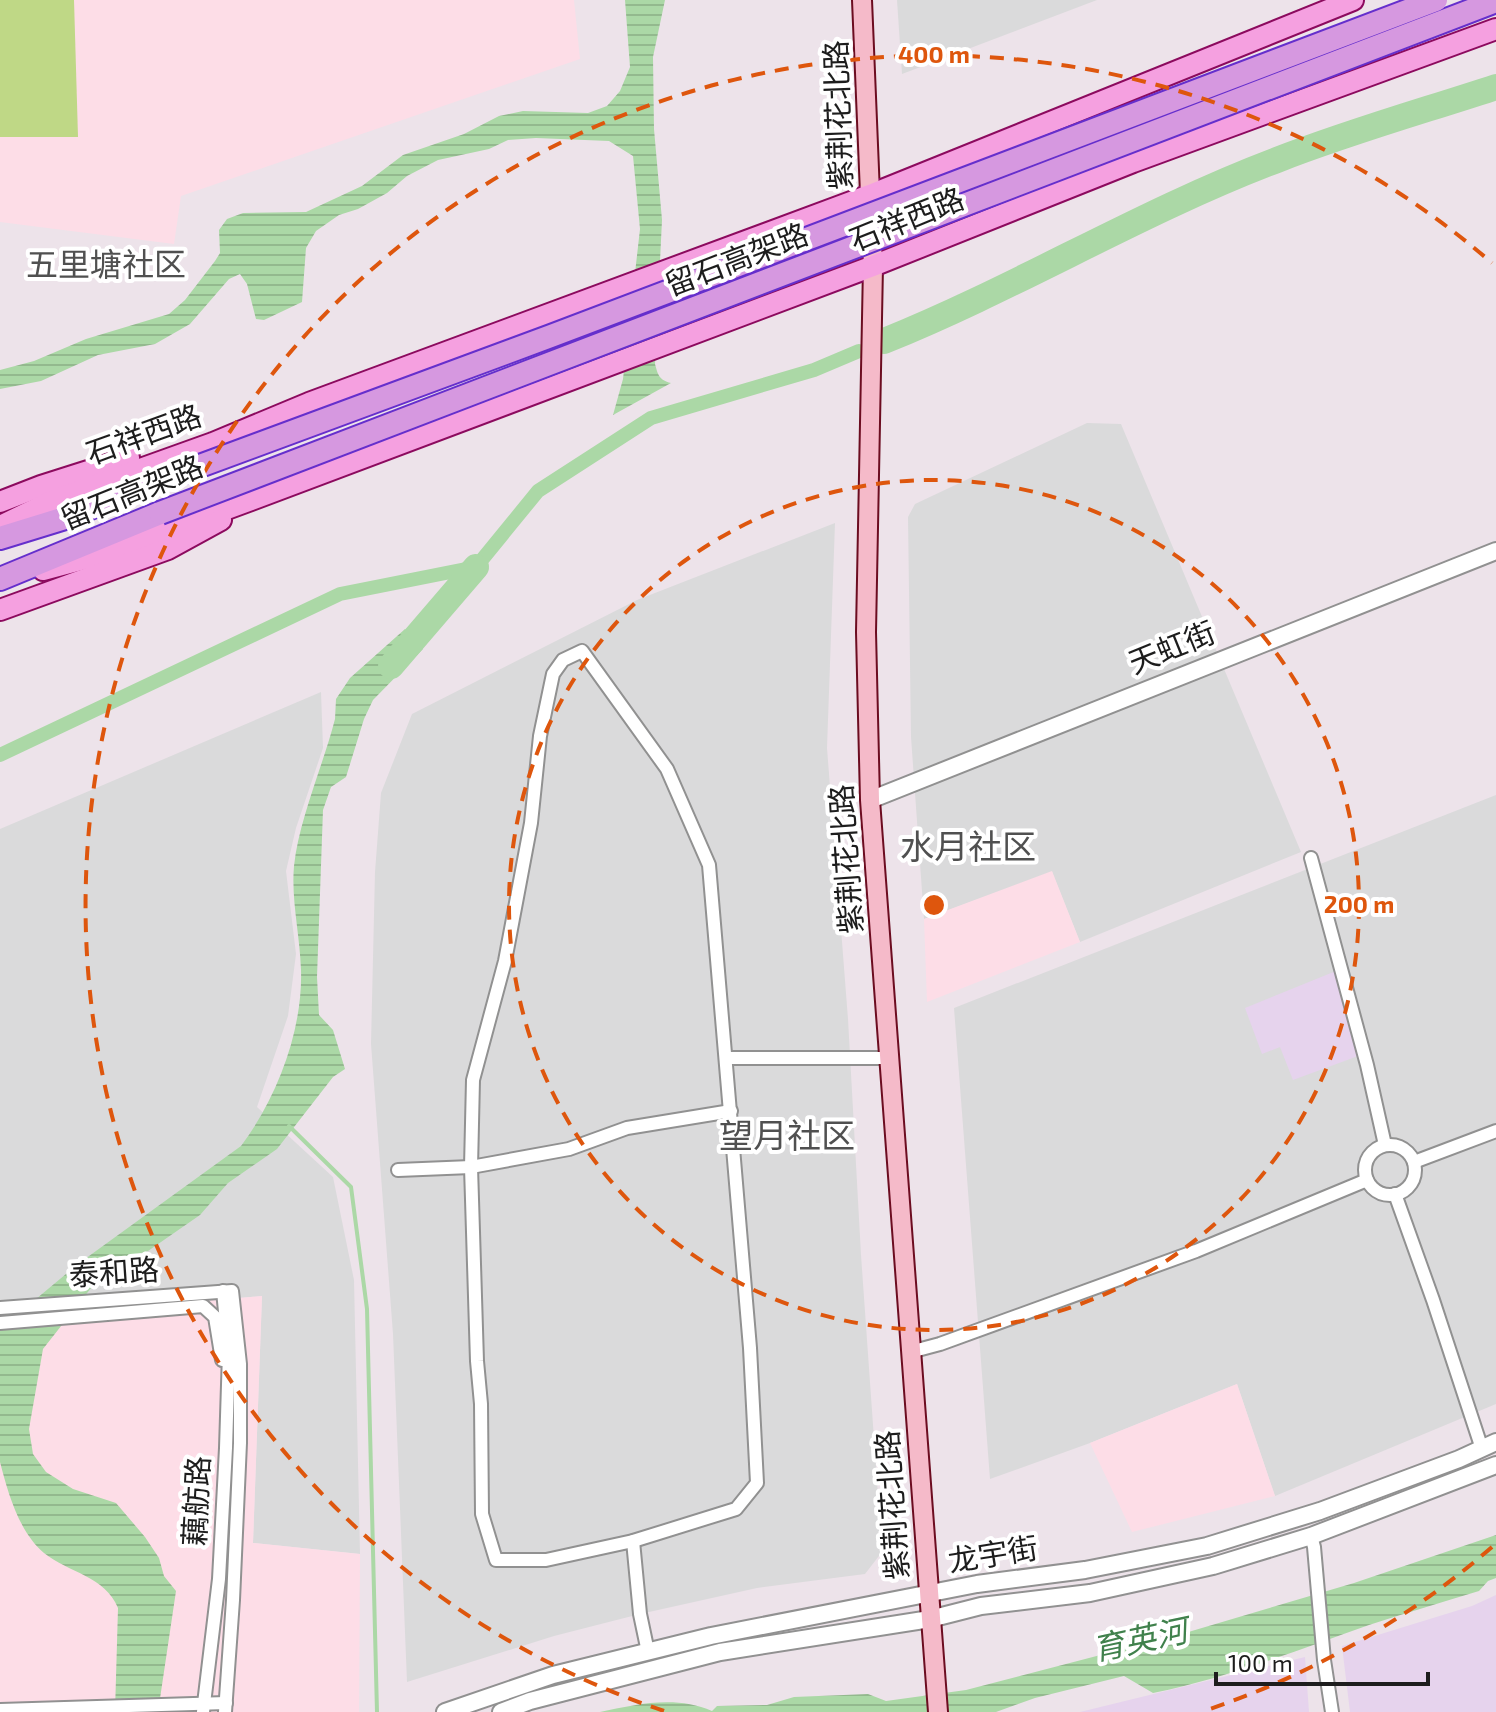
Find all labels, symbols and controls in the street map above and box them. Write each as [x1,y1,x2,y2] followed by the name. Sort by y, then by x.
[816,39,858,191] street label: 紫荆花北路
[898,39,970,68] text: 400 m
[844,179,969,257] street label: 石祥西路
[660,214,813,302] street label: 留石高架路
[26,244,186,282] district label: 五里塘社区
[81,396,206,471] street label: 石祥西路
[55,446,208,536] street label: 留石高架路
[1123,613,1220,680] street label: 天虹街
[822,783,868,935] street label: 紫荆花北路
[900,825,1036,866] district label: 水月社区
[1324,889,1394,918] text: 200 m
[920,891,948,919] centre of rings
[719,1114,855,1155] district label: 望月社区
[68,1250,160,1292] street label: 泰和路
[868,1429,914,1581] street label: 紫荆花北路
[175,1455,215,1547] street label: 藕舫路
[945,1528,1040,1578] street label: 龙宇街
[1089,1608,1196,1667] water label: 育英河
[1216,1636,1428,1686] scale bar
[1228,1648,1293,1677] text: 100 m

